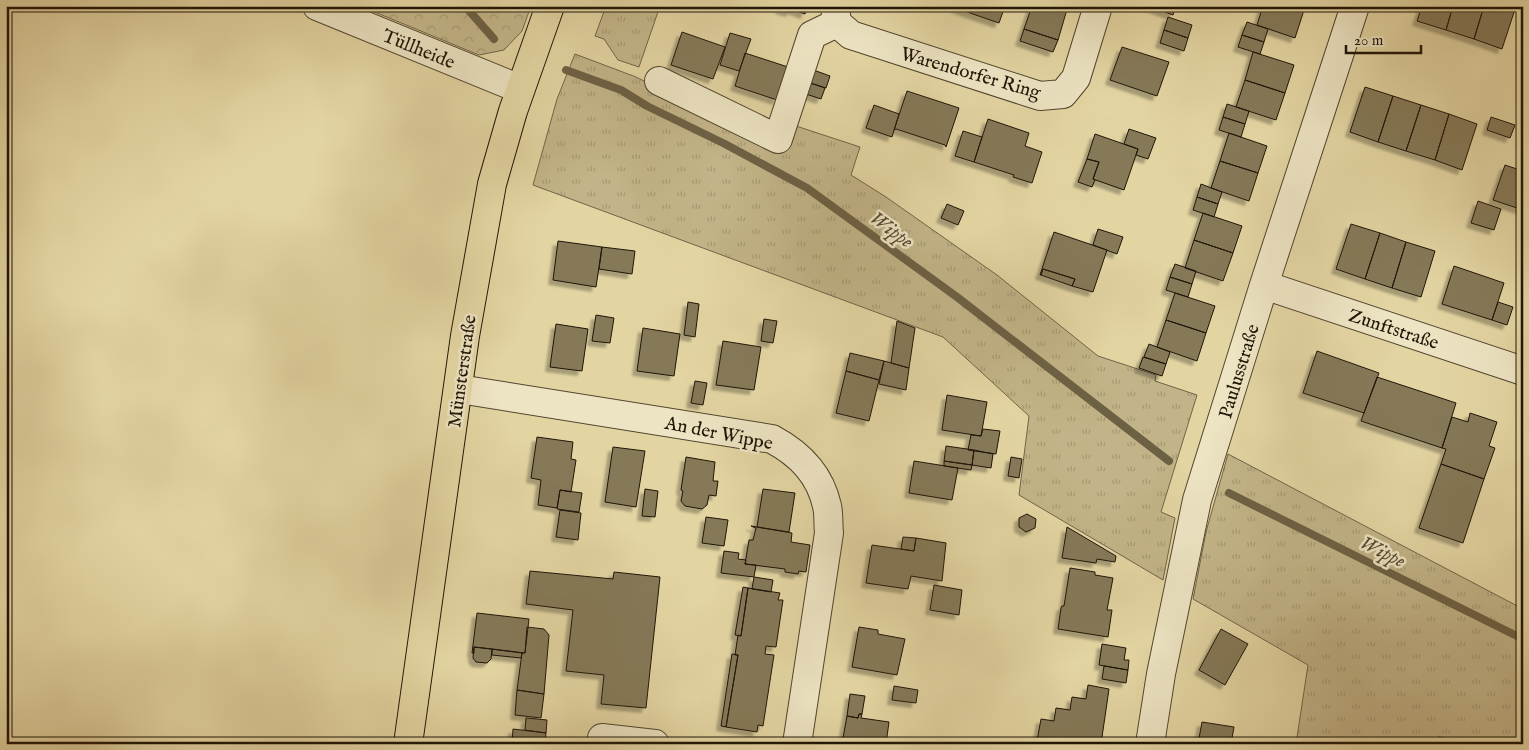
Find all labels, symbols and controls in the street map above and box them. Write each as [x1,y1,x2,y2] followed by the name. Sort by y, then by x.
[1346,22,1422,54] scale bar
[378,24,458,75] street label: Tüllheide
[1354,31,1384,50] text: 20 m
[898,42,1044,106] street label: Warendorfer Ring
[865,206,918,254] water label: Wippe
[1345,304,1442,356] street label: Zunftstraße
[443,313,483,429] street label: Münsterstraße
[1214,321,1266,422] street label: Paulusstraße
[662,412,775,456] street label: An der Wippe
[1356,531,1409,574] water label: Wippe

